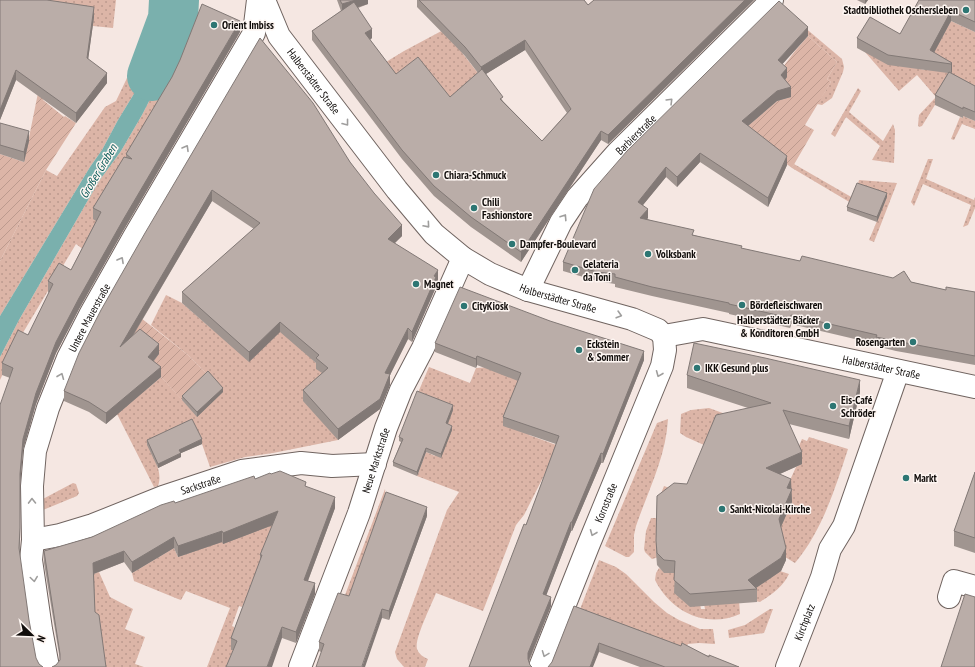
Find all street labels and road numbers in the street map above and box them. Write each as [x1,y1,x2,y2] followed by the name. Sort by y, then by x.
[284,46,344,117] street label: Halberstädter Straße
[613,111,659,158] street label: Barbierstraße
[65,280,114,354] street label: Untere Mauerstraße
[518,280,599,316] street label: Halberstädter Straße
[841,352,922,382] street label: Halberstädter Straße
[359,426,393,495] street label: Neue Marktstraße
[179,471,223,498] street label: Sackstraße
[591,480,620,525] street label: Kornstraße
[791,602,818,643] street label: Kirchplatz

